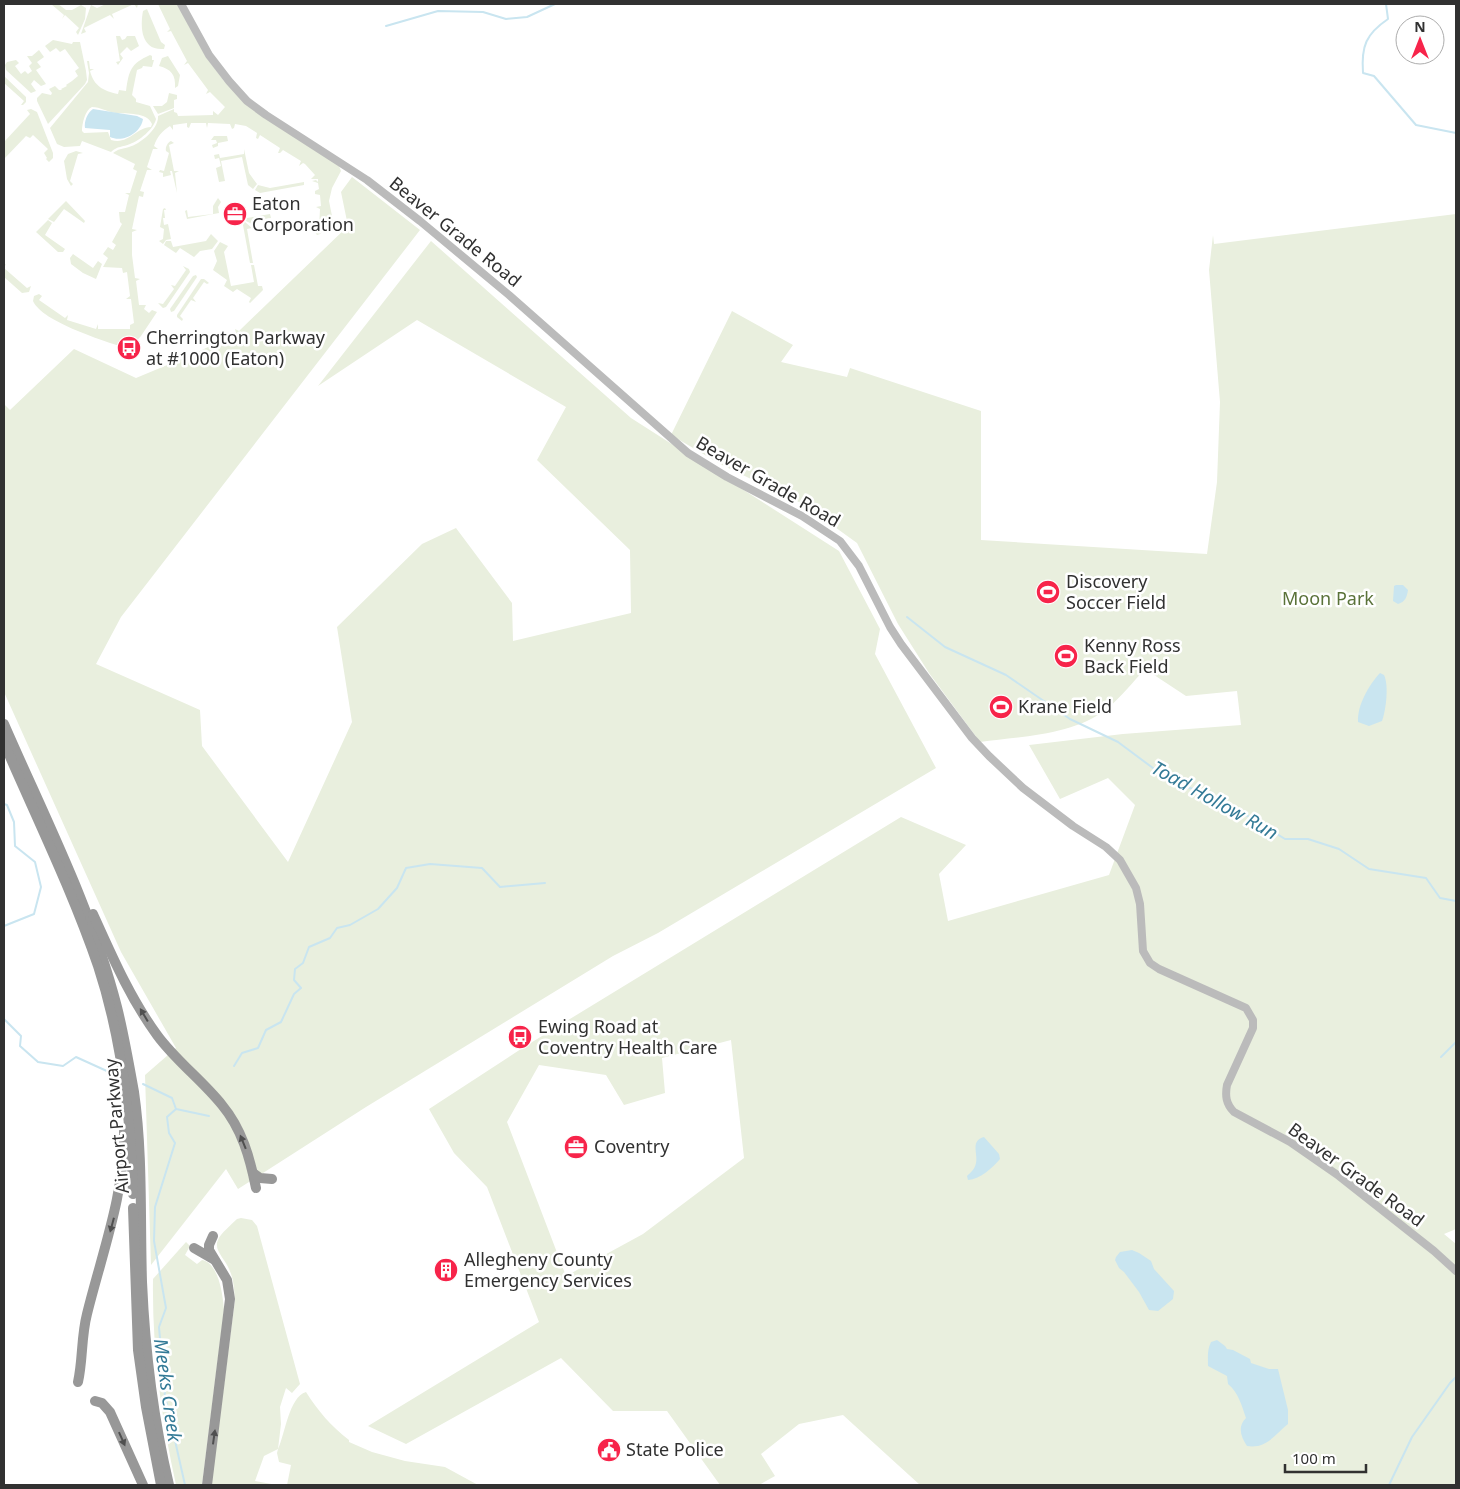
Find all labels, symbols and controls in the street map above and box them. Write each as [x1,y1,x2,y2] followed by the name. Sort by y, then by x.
[1395,15,1445,65] north arrow
[1414,17,1426,36] text: N
[385,171,526,292] street label: Beaver Grade Road
[252,191,354,236] place label: Eaton Corporation
[222,201,248,227] office icon: Eaton Corporation
[146,325,326,370] place label: Cherrington Parkway at #1000 (Eaton)
[116,335,142,361] bus stop icon: Cherrington Parkway at #1000 (Eaton)
[692,430,845,532] street label: Beaver Grade Road
[1066,569,1166,614] place label: Discovery Soccer Field
[1035,579,1061,605] sports icon: Discovery Soccer Field
[1282,586,1374,610] park label: Moon Park
[1084,633,1181,678] place label: Kenny Ross Back Field
[1053,643,1079,669] sports icon: Kenny Ross Back Field
[988,694,1014,720] sports icon: Krane Field
[1018,694,1112,718] place label: Krane Field
[1147,754,1283,846] water label: Toad Hollow Run
[139,1008,148,1021] one-way arrow
[538,1014,717,1059] place label: Ewing Road at Coventry Health Care
[507,1024,533,1050] bus stop icon: Ewing Road at Coventry Health Care
[98,1057,134,1195] street label: Airport Parkway
[1284,1117,1429,1232] street label: Beaver Grade Road
[239,1134,246,1149] one-way arrow
[563,1134,589,1160] office icon: Coventry
[594,1134,670,1158] place label: Coventry
[108,1218,116,1233] one-way arrow
[464,1247,632,1292] place label: Allegheny County Emergency Services
[433,1257,459,1283] building icon: Allegheny County Emergency Services
[148,1337,188,1444] water label: Meeks Creek
[210,1429,218,1445] one-way arrow
[119,1432,127,1446] one-way arrow
[596,1437,622,1463] public building icon: State Police
[626,1437,724,1461] place label: State Police
[1285,1442,1366,1474] scale bar
[1292,1448,1336,1468] text: 100 m

